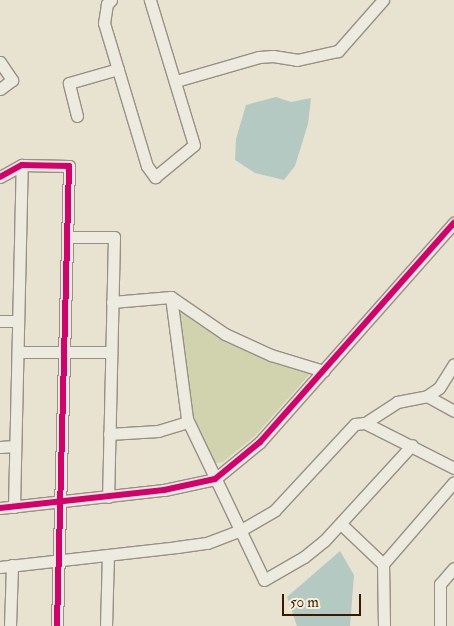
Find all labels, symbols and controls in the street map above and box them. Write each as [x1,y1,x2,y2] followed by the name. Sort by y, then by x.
[284,584,363,616] scale bar
[290,593,319,612] text: 50 m

